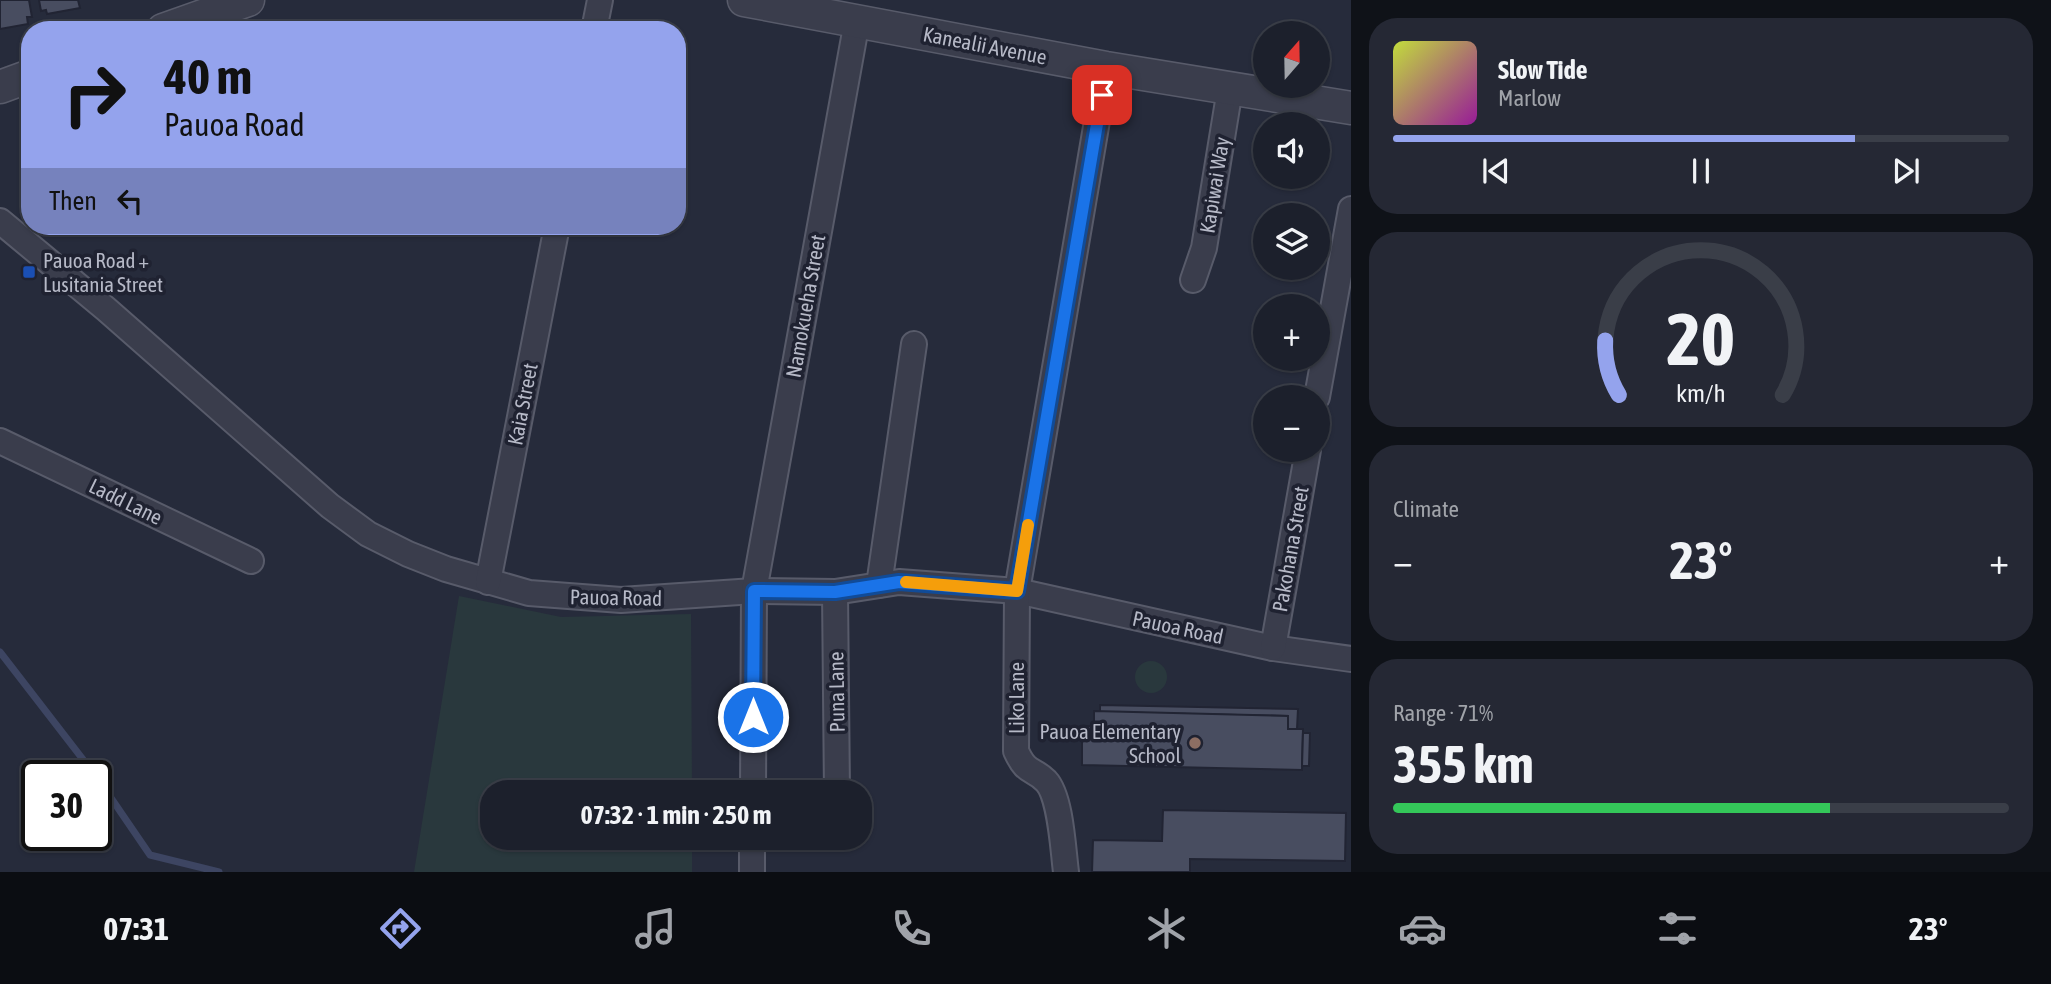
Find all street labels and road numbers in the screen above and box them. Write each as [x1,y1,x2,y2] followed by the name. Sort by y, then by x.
[921,21,1049,69] street label: Kanealii Avenue
[1195,135,1234,235] street label: Kapiwai Way
[781,233,829,379] street label: Namokueha Street
[502,361,542,447] street label: Kaia Street
[86,473,166,529] street label: Ladd Lane
[1267,484,1313,614] street label: Pakohana Street
[570,584,662,610] street label: Pauoa Road
[1130,606,1226,648] street label: Pauoa Road
[823,651,849,733] street label: Puna Lane
[1004,662,1028,734] street label: Liko Lane

